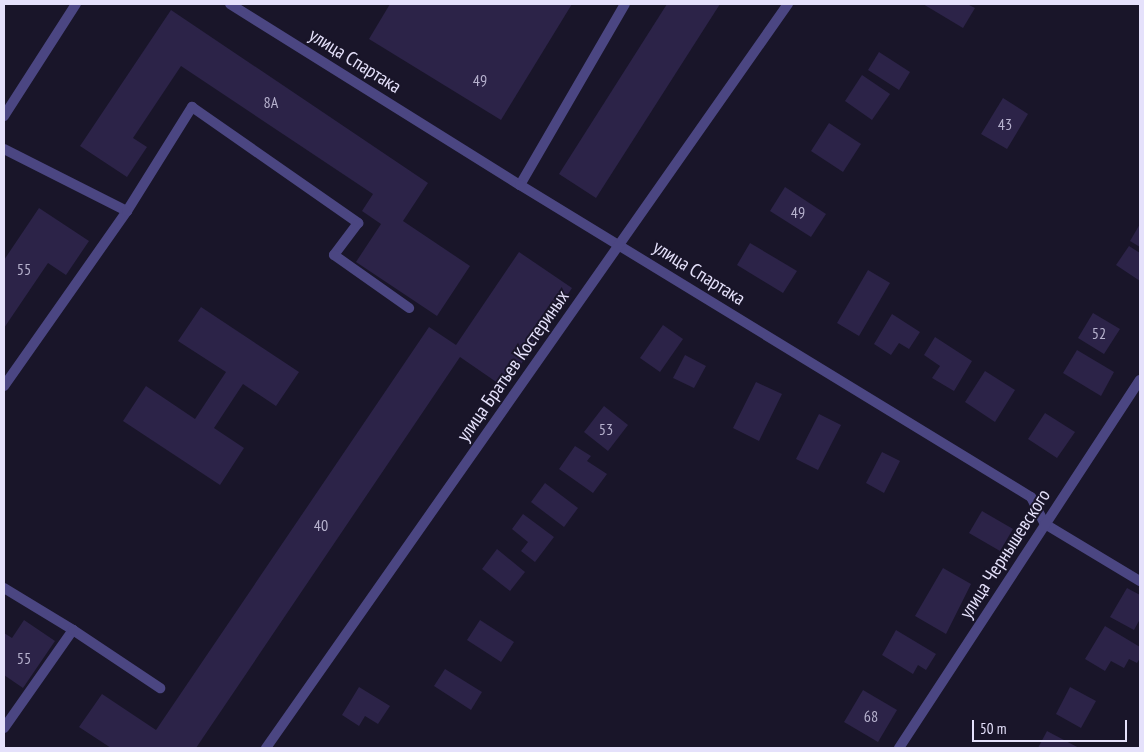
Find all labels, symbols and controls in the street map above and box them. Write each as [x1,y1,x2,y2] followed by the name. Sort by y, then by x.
[305,24,405,98] street label: улица Спартака
[473,70,487,90] house number: 49
[264,92,278,112] house number: 8А
[998,114,1012,134] house number: 43
[791,202,805,222] house number: 49
[649,236,749,310] street label: улица Спартака
[17,259,31,279] house number: 55
[452,286,574,446] street label: улица Братьев Костериных
[1092,323,1106,343] house number: 52
[599,419,613,439] house number: 53
[955,485,1055,623] street label: улица Чернышевского
[314,515,328,535] house number: 40
[17,648,31,668] house number: 55
[864,706,878,726] house number: 68
[974,710,1129,742] scale bar
[980,719,1006,738] text: 50 m

